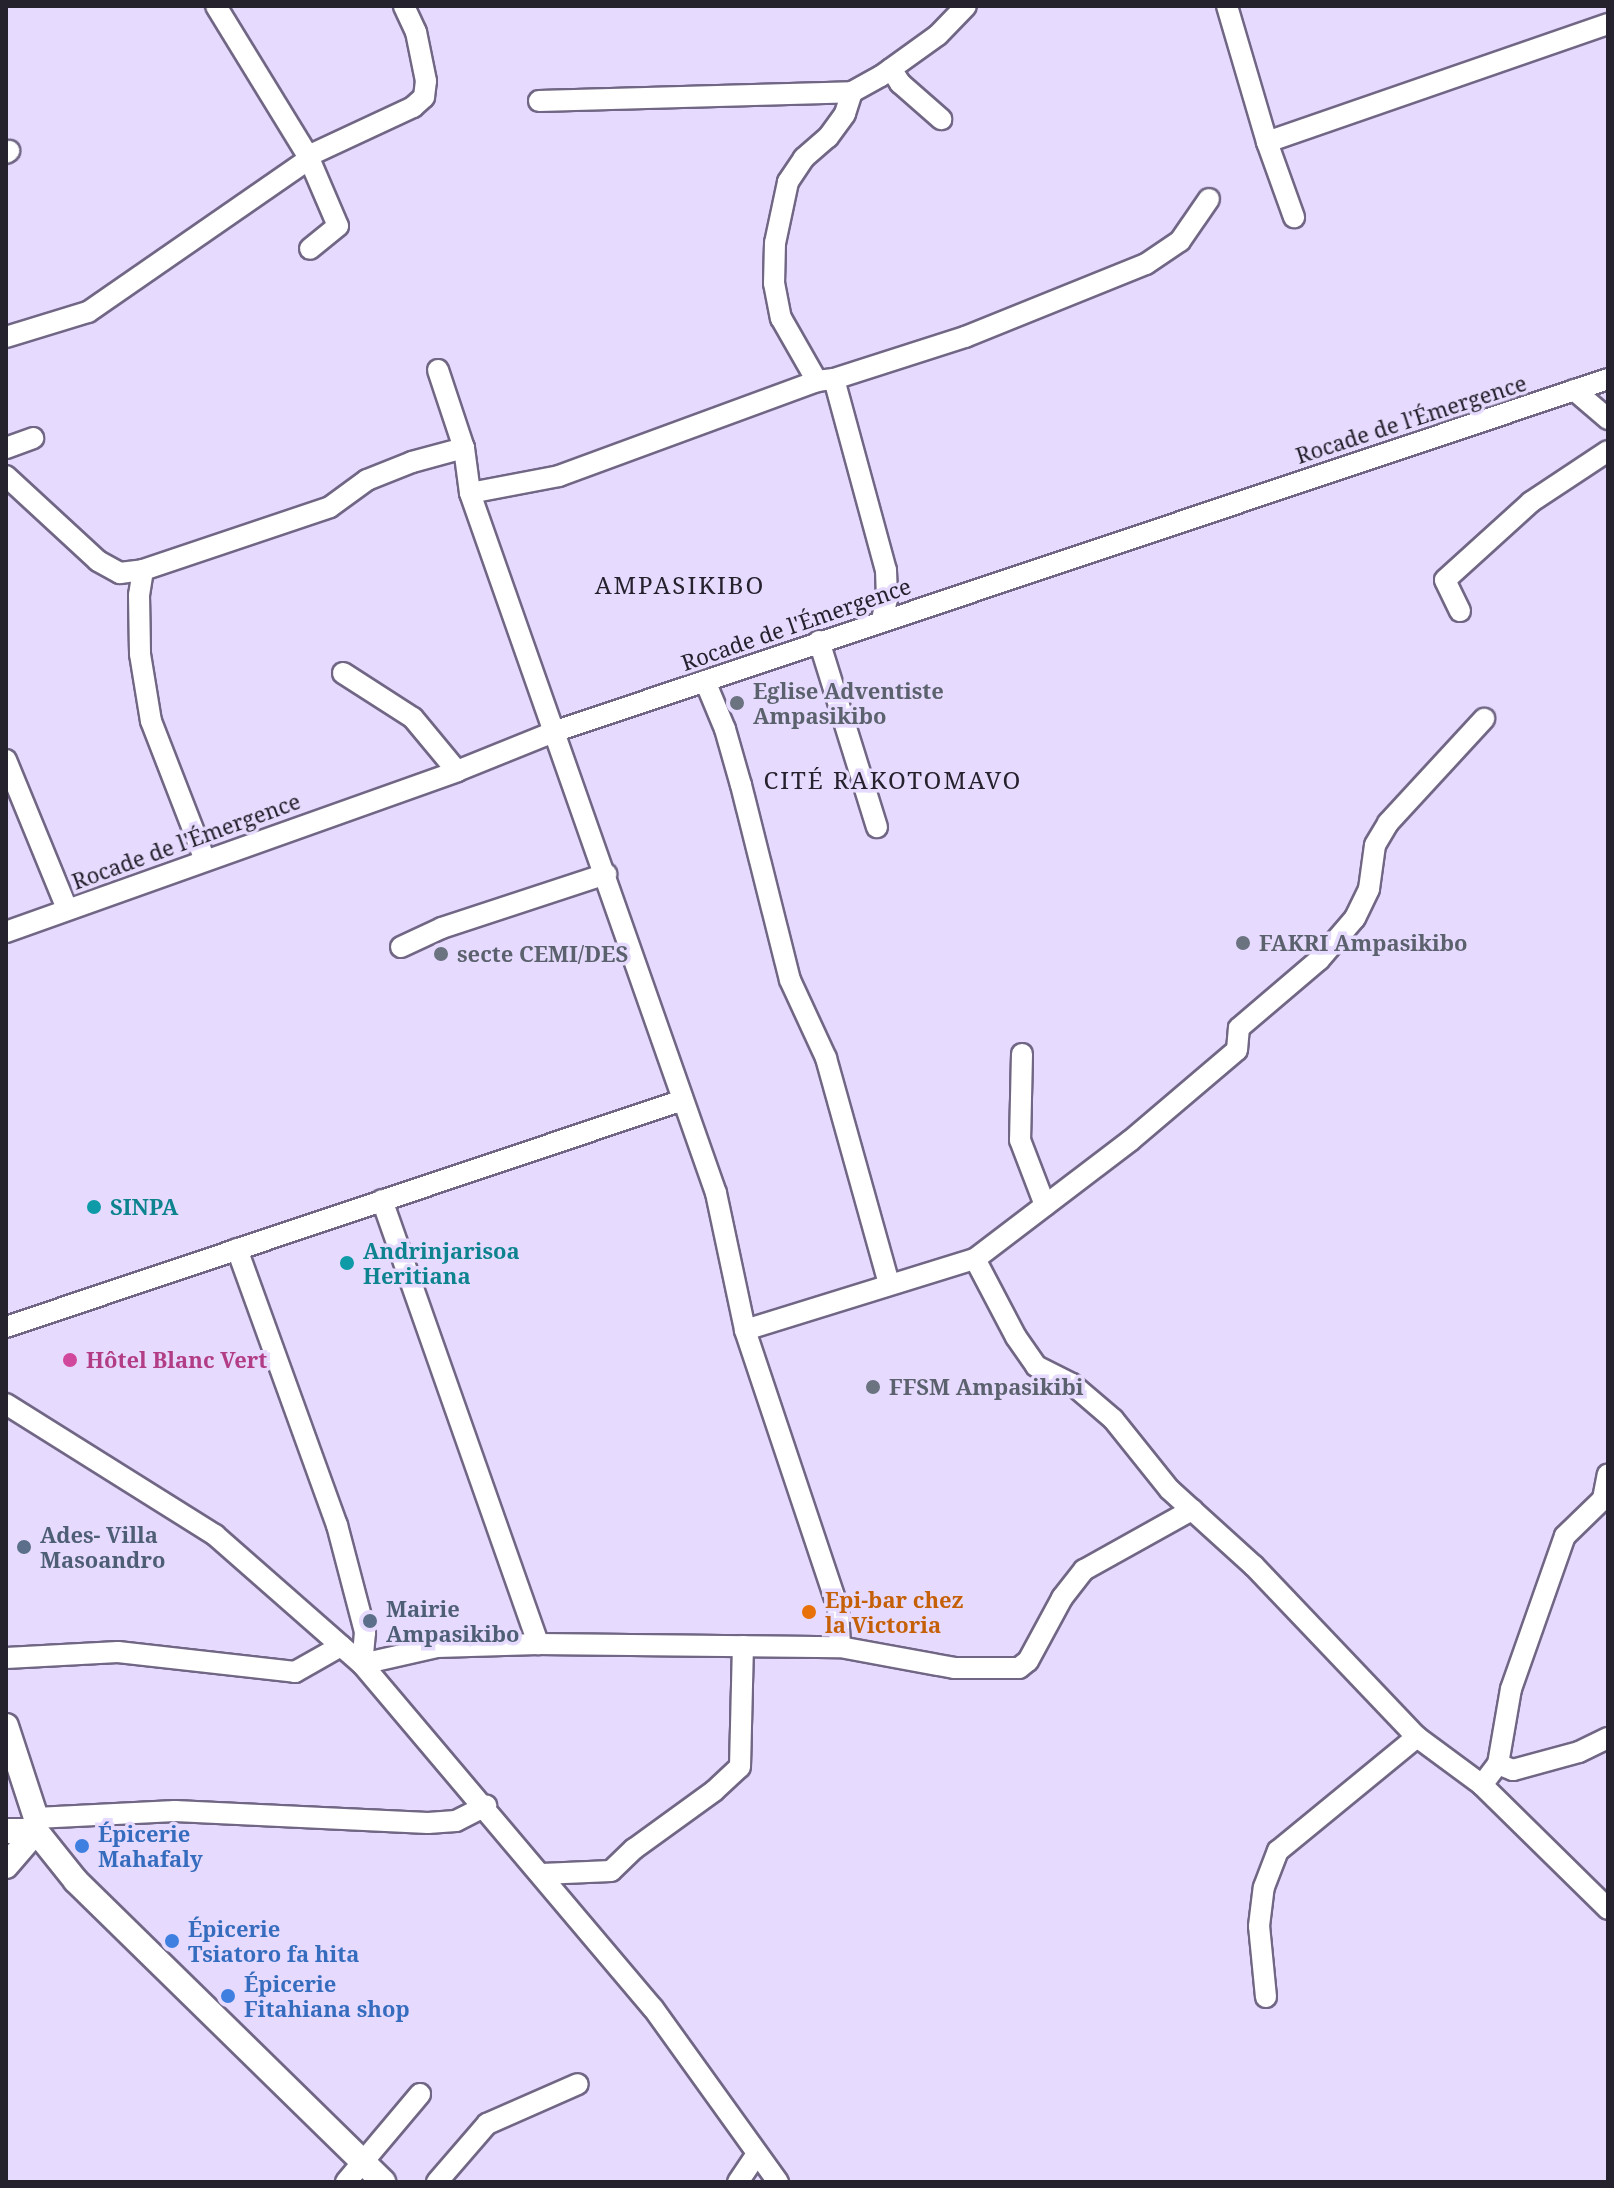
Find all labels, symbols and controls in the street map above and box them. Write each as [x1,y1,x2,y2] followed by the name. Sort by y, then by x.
[1292,369,1530,469] street label: Rocade de l'Émergence
[595,571,765,599] district label: AMPASIKIBO
[678,572,914,676] street label: Rocade de l'Émergence
[753,677,944,728] place label: Eglise Adventiste Ampasikibo
[728,694,746,712] marker: Eglise Adventiste Ampasikibo
[764,766,1022,794] district label: CITÉ RAKOTOMAVO
[68,787,304,895] street label: Rocade de l'Émergence
[1259,930,1468,956] place label: FAKRI Ampasikibo
[1234,934,1252,952] marker: FAKRI Ampasikibo
[457,941,628,967] place label: secte CEMI/DES
[432,945,450,963] marker: secte CEMI/DES
[110,1194,178,1220] place label: SINPA
[85,1198,103,1216] marker: SINPA
[363,1237,520,1288] place label: Andrinjarisoa Heritiana
[338,1254,356,1272] marker: Andrinjarisoa Heritiana
[86,1347,267,1373] place label: Hôtel Blanc Vert
[61,1351,79,1369] marker: Hôtel Blanc Vert
[889,1374,1083,1400] place label: FFSM Ampasikibi
[864,1378,882,1396] marker: FFSM Ampasikibi
[40,1521,165,1572] place label: Ades- Villa Masoandro
[15,1538,33,1556] marker: Ades- Villa Masoandro
[825,1586,963,1638] place label: Epi-bar chez la Victoria
[386,1595,520,1646] place label: Mairie Ampasikibo
[800,1603,818,1621] marker: Epi-bar chez la Victoria
[361,1612,379,1630] marker: Mairie Ampasikibo
[98,1820,203,1872] place label: Épicerie Mahafaly
[73,1837,91,1855] marker: Épicerie Mahafaly
[188,1915,359,1966] place label: Épicerie Tsiatoro fa hita
[163,1932,181,1950] marker: Épicerie Tsiatoro fa hita
[244,1970,410,2022] place label: Épicerie Fitahiana shop
[219,1987,237,2005] marker: Épicerie Fitahiana shop

